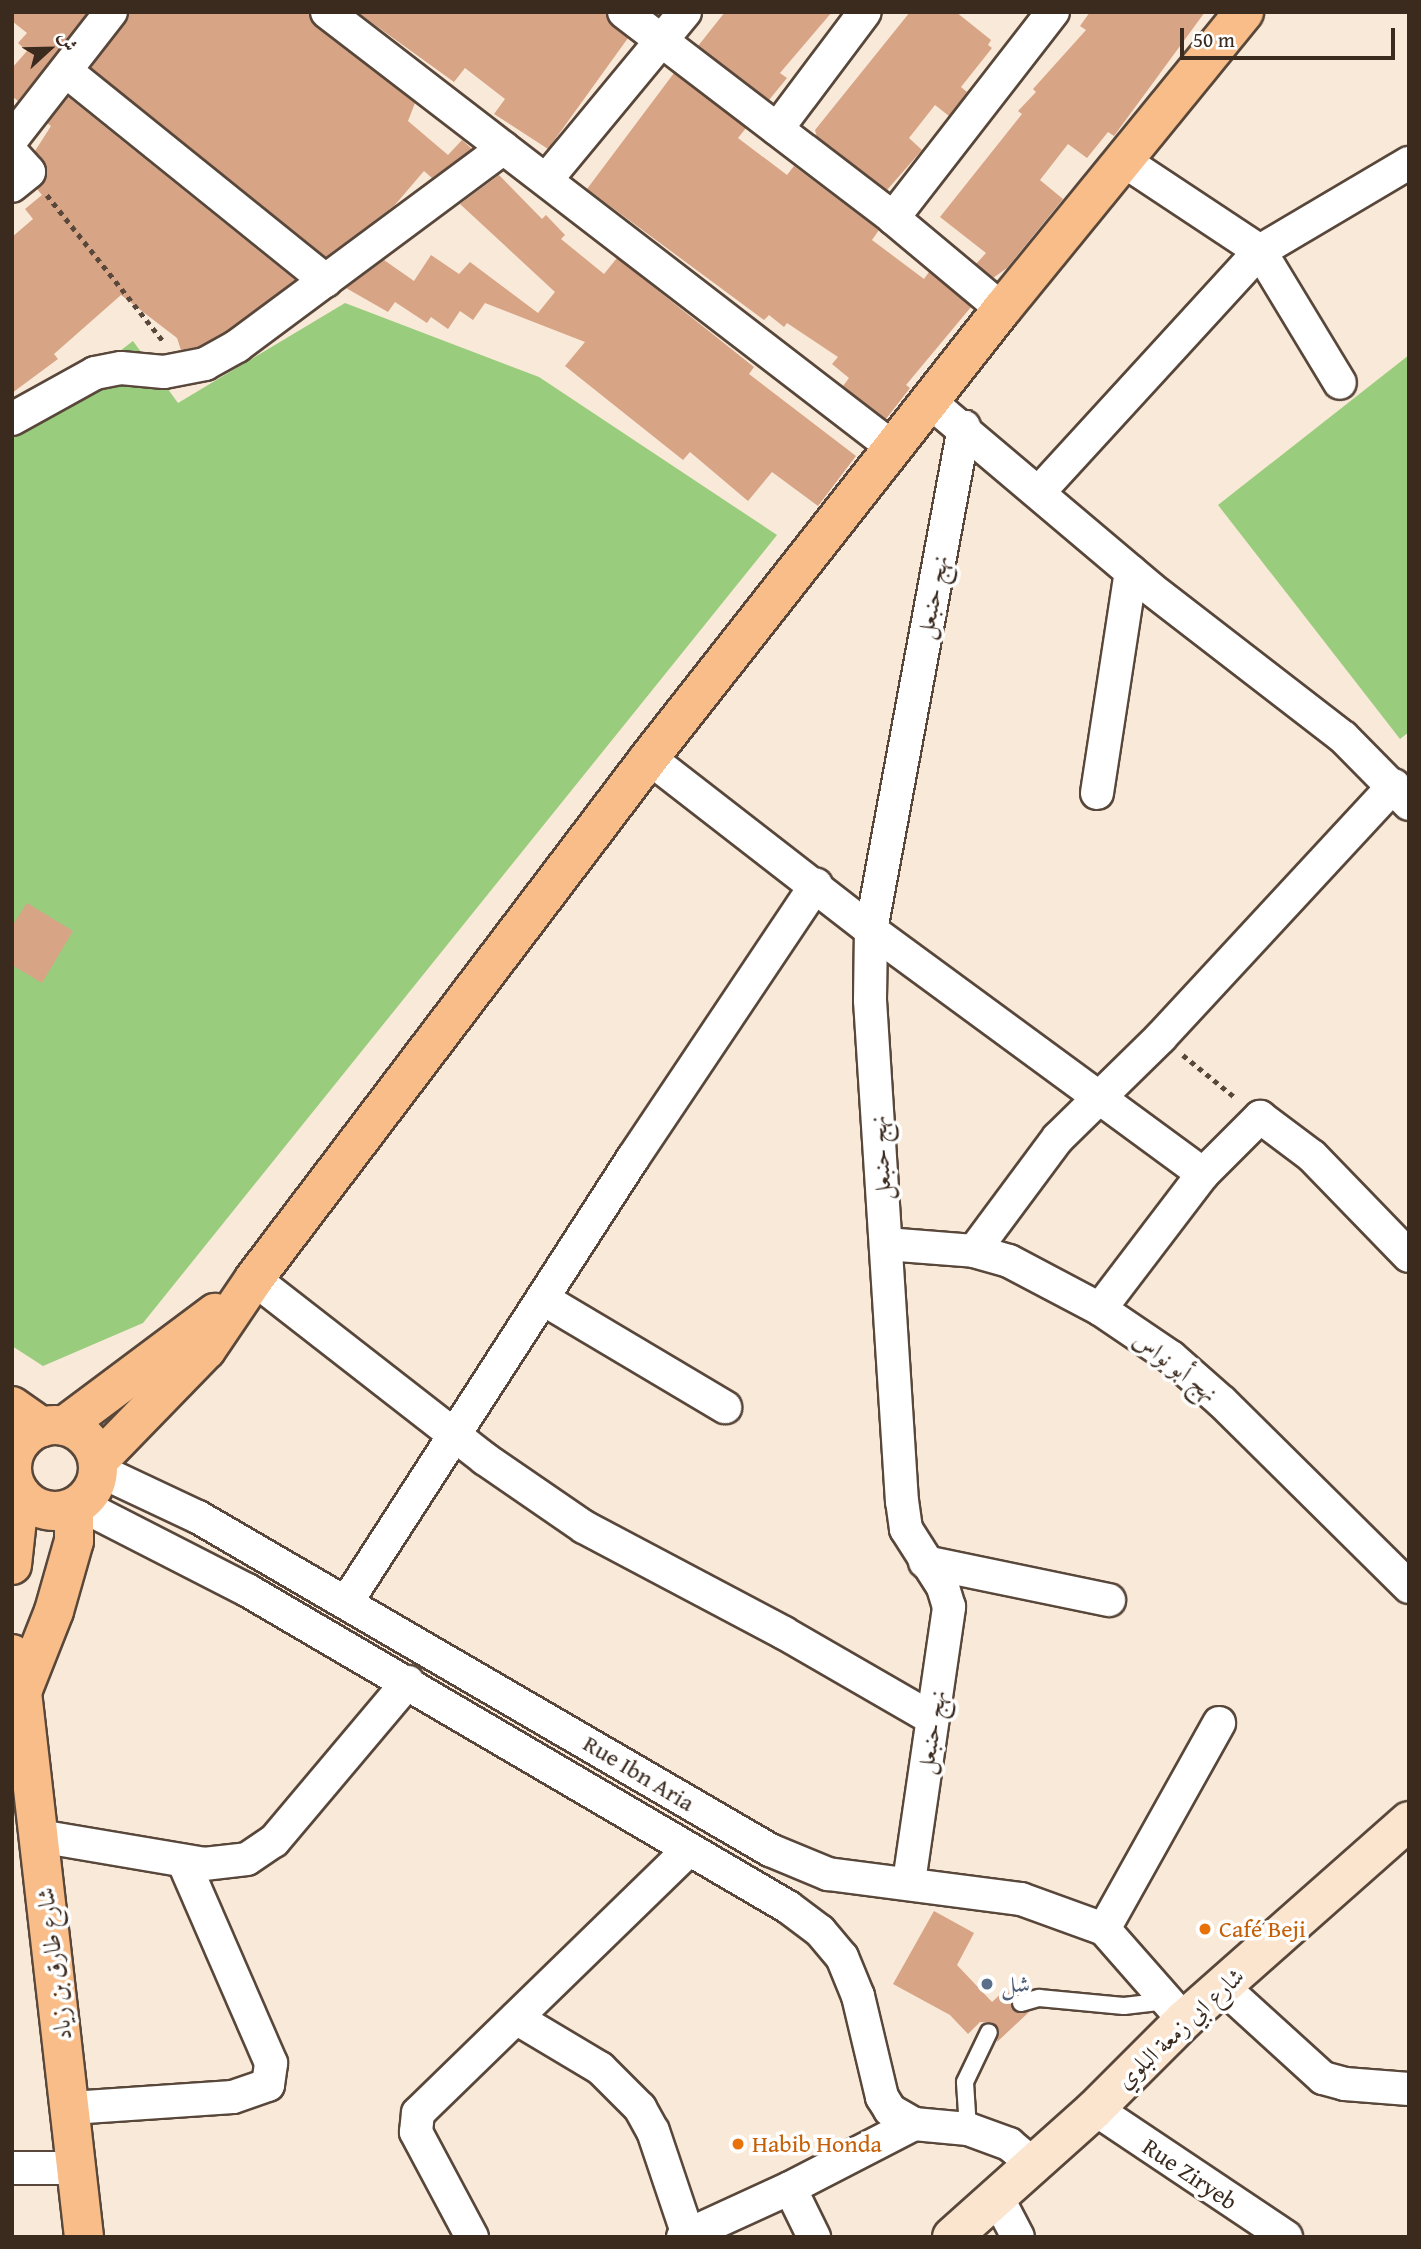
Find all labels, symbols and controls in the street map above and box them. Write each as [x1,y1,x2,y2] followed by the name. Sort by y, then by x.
[14,14,84,84] north arrow
[1183,14,1398,58] scale bar
[1193,24,1235,55] text: 50 m
[52,27,85,55] text: ش
[910,553,954,641] street label: نهج حنبعل
[863,1115,897,1201] street label: نهج حنبعل
[1128,1324,1224,1408] street label: نهج أبو نواس
[910,1688,952,1776] street label: نهج حنبعل
[578,1729,700,1817] street label: Rue Ibn Aria
[30,1886,78,2042] street label: شارع طارق بن زياد
[1219,1915,1306,1943] place label: Café Beji
[1197,1921,1213,1937] marker: Café Beji
[1110,1961,1250,2095] street label: شارع ابي زمعة البلوي
[1001,1970,1030,1998] place label: شل
[979,1976,995,1992] marker: شل
[752,2130,882,2158] place label: Habib Honda
[1137,2132,1243,2216] street label: Rue Ziryeb
[730,2136,746,2152] marker: Habib Honda

